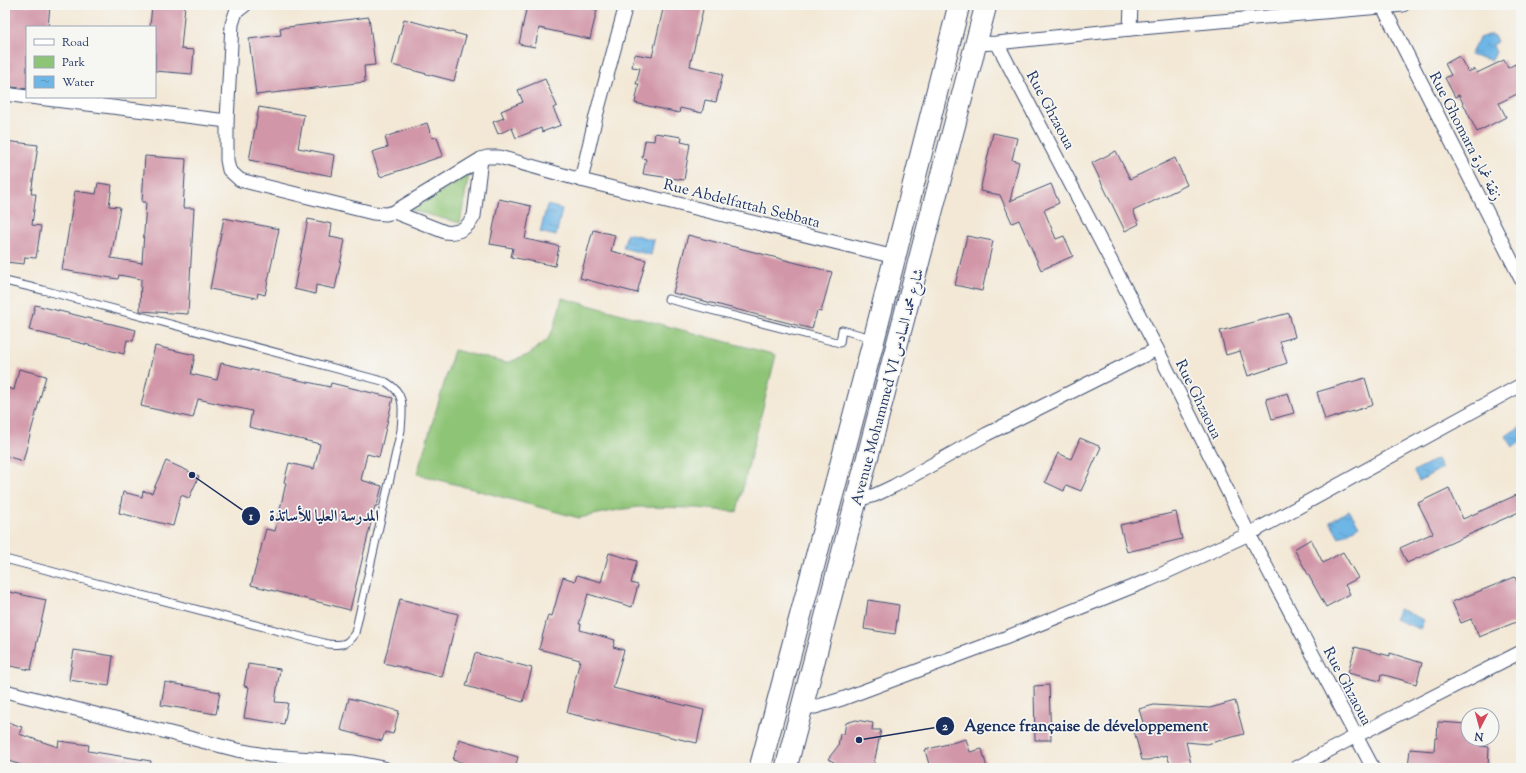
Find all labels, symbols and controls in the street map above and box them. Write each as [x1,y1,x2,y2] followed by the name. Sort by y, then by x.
[26,26,156,98] legend
[62,34,89,52] text: Road
[62,54,85,72] text: Park
[1020,68,1079,154] street label: Rue Ghzaoua
[1423,69,1506,205] street label: Rue Ghomara زنقة غمارة
[62,74,95,92] text: Water
[661,175,822,234] street label: Rue Abdelfattah Sebbata
[847,267,931,508] street label: Avenue Mohammed VI شارع محمد السادس
[1169,356,1226,443] street label: Rue Ghzaoua
[241,502,387,530] callout: المدرسة العليا للأساتذة
[269,505,379,529] text: المدرسة العليا للأساتذة
[248,508,254,526] text: 1
[1317,644,1376,730] street label: Rue Ghzaoua
[1460,707,1500,747] north arrow
[935,712,1216,740] callout: Agence française de développement
[964,716,1209,739] text: Agence française de développement
[942,718,948,736] text: 2
[1474,728,1485,744] text: N

